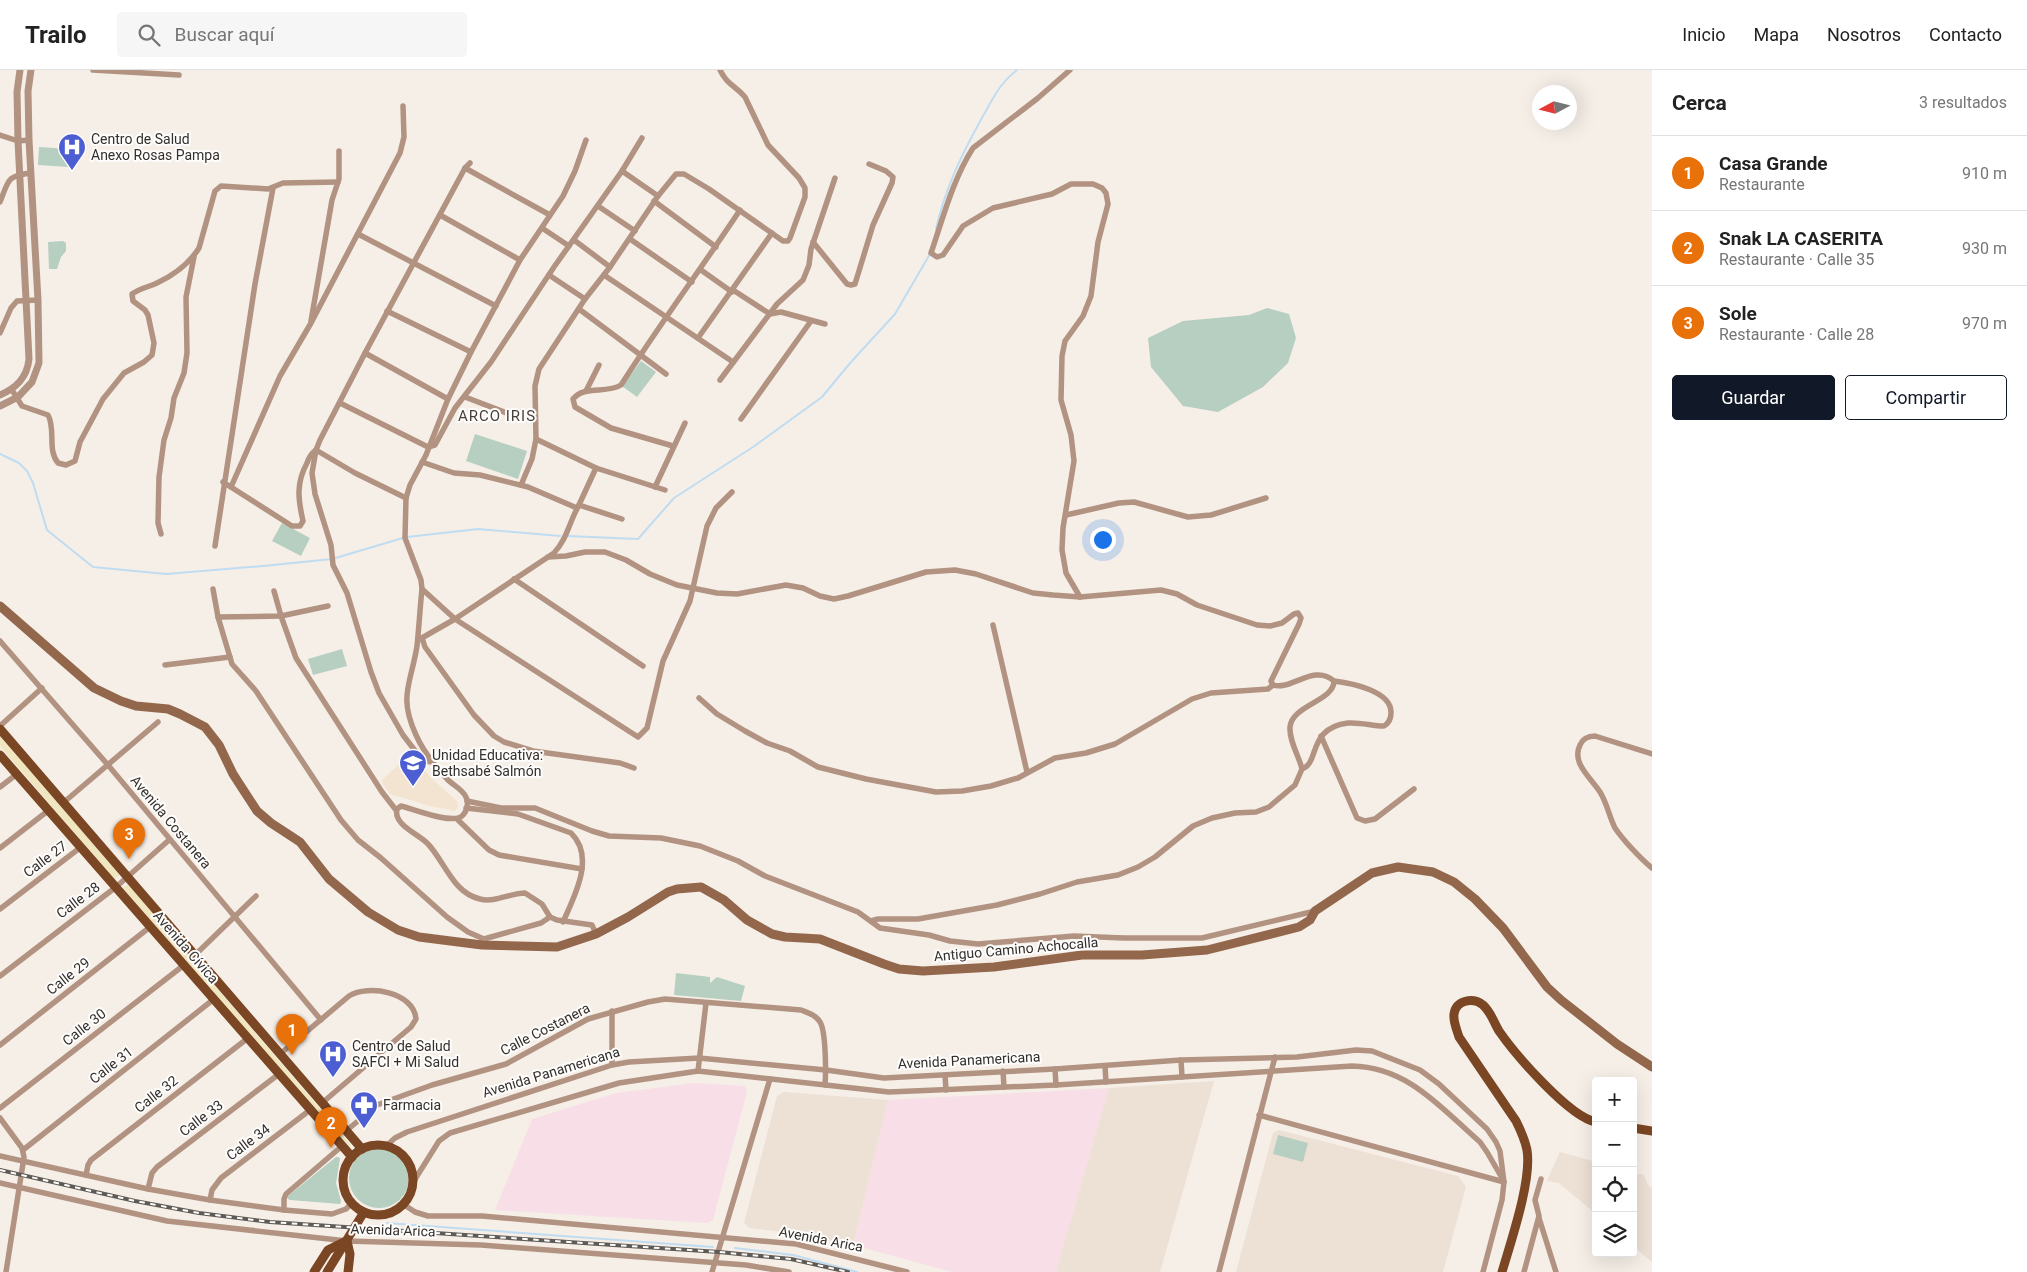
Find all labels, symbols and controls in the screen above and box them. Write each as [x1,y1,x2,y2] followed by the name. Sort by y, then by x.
[117,12,467,57] search box
[25,21,87,49] text: Trailo
[135,21,163,49] icon: search
[175,23,274,46] text: Buscar aquí
[1682,24,1726,45] text: Inicio
[1754,24,1799,45] text: Mapa
[1827,24,1901,45] text: Nosotros
[1929,24,2002,45] text: Contacto
[1532,85,1577,130] north arrow
[1672,91,1727,115] text: Cerca
[1919,93,2007,112] text: 3 resultados
[91,131,220,163] place label: Centro de Salud Anexo Rosas Pampa
[57,132,87,171] hospital icon: Centro de Salud Anexo Rosas Pampa
[1719,152,1828,175] text: Casa Grande
[1683,164,1693,183] text: 1
[1962,164,2007,183] text: 910 m
[1719,175,1805,194] text: Restaurante
[1719,227,1883,250] text: Snak LA CASERITA
[1683,239,1693,258] text: 2
[1962,239,2007,258] text: 930 m
[1719,250,1874,269] text: Restaurante · Calle 35
[1719,302,1757,325] text: Sole
[1683,314,1693,333] text: 3
[1962,314,2007,333] text: 970 m
[1719,325,1874,344] text: Restaurante · Calle 28
[1672,375,1835,420] button: Guardar
[1845,375,2007,420] button: Compartir
[458,407,536,425] district label: ARCO IRIS
[1090,527,1116,553] your location
[432,747,543,779] place label: Unidad Educativa: Bethsabé Salmón
[398,748,428,787] school or university icon: Unidad Educativa: Bethsabé Salmón
[127,772,215,872] street label: Avenida Costanera
[113,818,145,859] pin: 3
[20,837,70,880] street label: Calle 27
[53,878,103,921] street label: Calle 28
[150,908,222,986] street label: Avenida Cívica
[933,934,1099,964] street label: Antiguo Camino Achocalla
[43,954,93,998] street label: Calle 29
[498,1000,592,1058] street label: Calle Costanera
[59,1005,109,1049] street label: Calle 30
[276,1014,308,1055] pin: 1
[352,1038,459,1070] place label: Centro de Salud SAFCI + Mi Salud
[318,1039,348,1078] hospital icon: Centro de Salud SAFCI + Mi Salud
[86,1043,136,1087] street label: Calle 31
[480,1043,622,1101] street label: Avenida Panamericana
[897,1048,1041,1072] street label: Avenida Panamericana
[131,1072,181,1116] street label: Calle 32
[1592,1077,1637,1257] map controls
[1592,1077,1637,1122] button: +
[349,1090,379,1129] pharmacy icon: Farmacia
[176,1097,226,1139] street label: Calle 33
[383,1097,441,1113] place label: Farmacia
[315,1107,347,1148] pin: 2
[223,1120,273,1163] street label: Calle 34
[1592,1122,1637,1167] button: −
[1592,1167,1637,1212] button: locate
[1592,1212,1637,1257] button: layers
[350,1221,436,1239] street label: Avenida Arica
[778,1223,864,1255] street label: Avenida Arica

